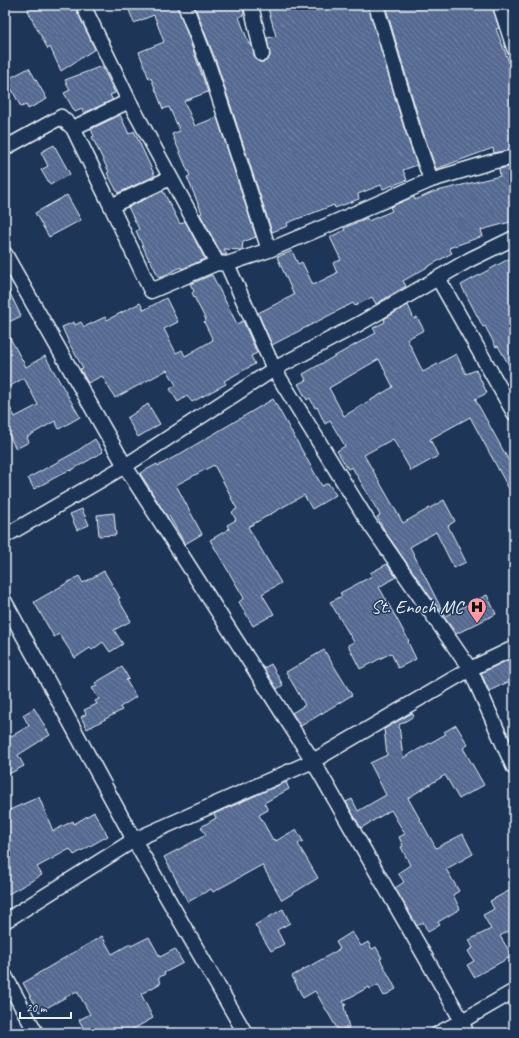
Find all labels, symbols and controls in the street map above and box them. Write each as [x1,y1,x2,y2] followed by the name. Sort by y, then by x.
[371,595,466,619] place label: St. Enoch MC
[466,596,488,624] hospital icon: St. Enoch MC
[20,994,71,1020] scale bar
[26,1000,48,1016] text: 20 m

